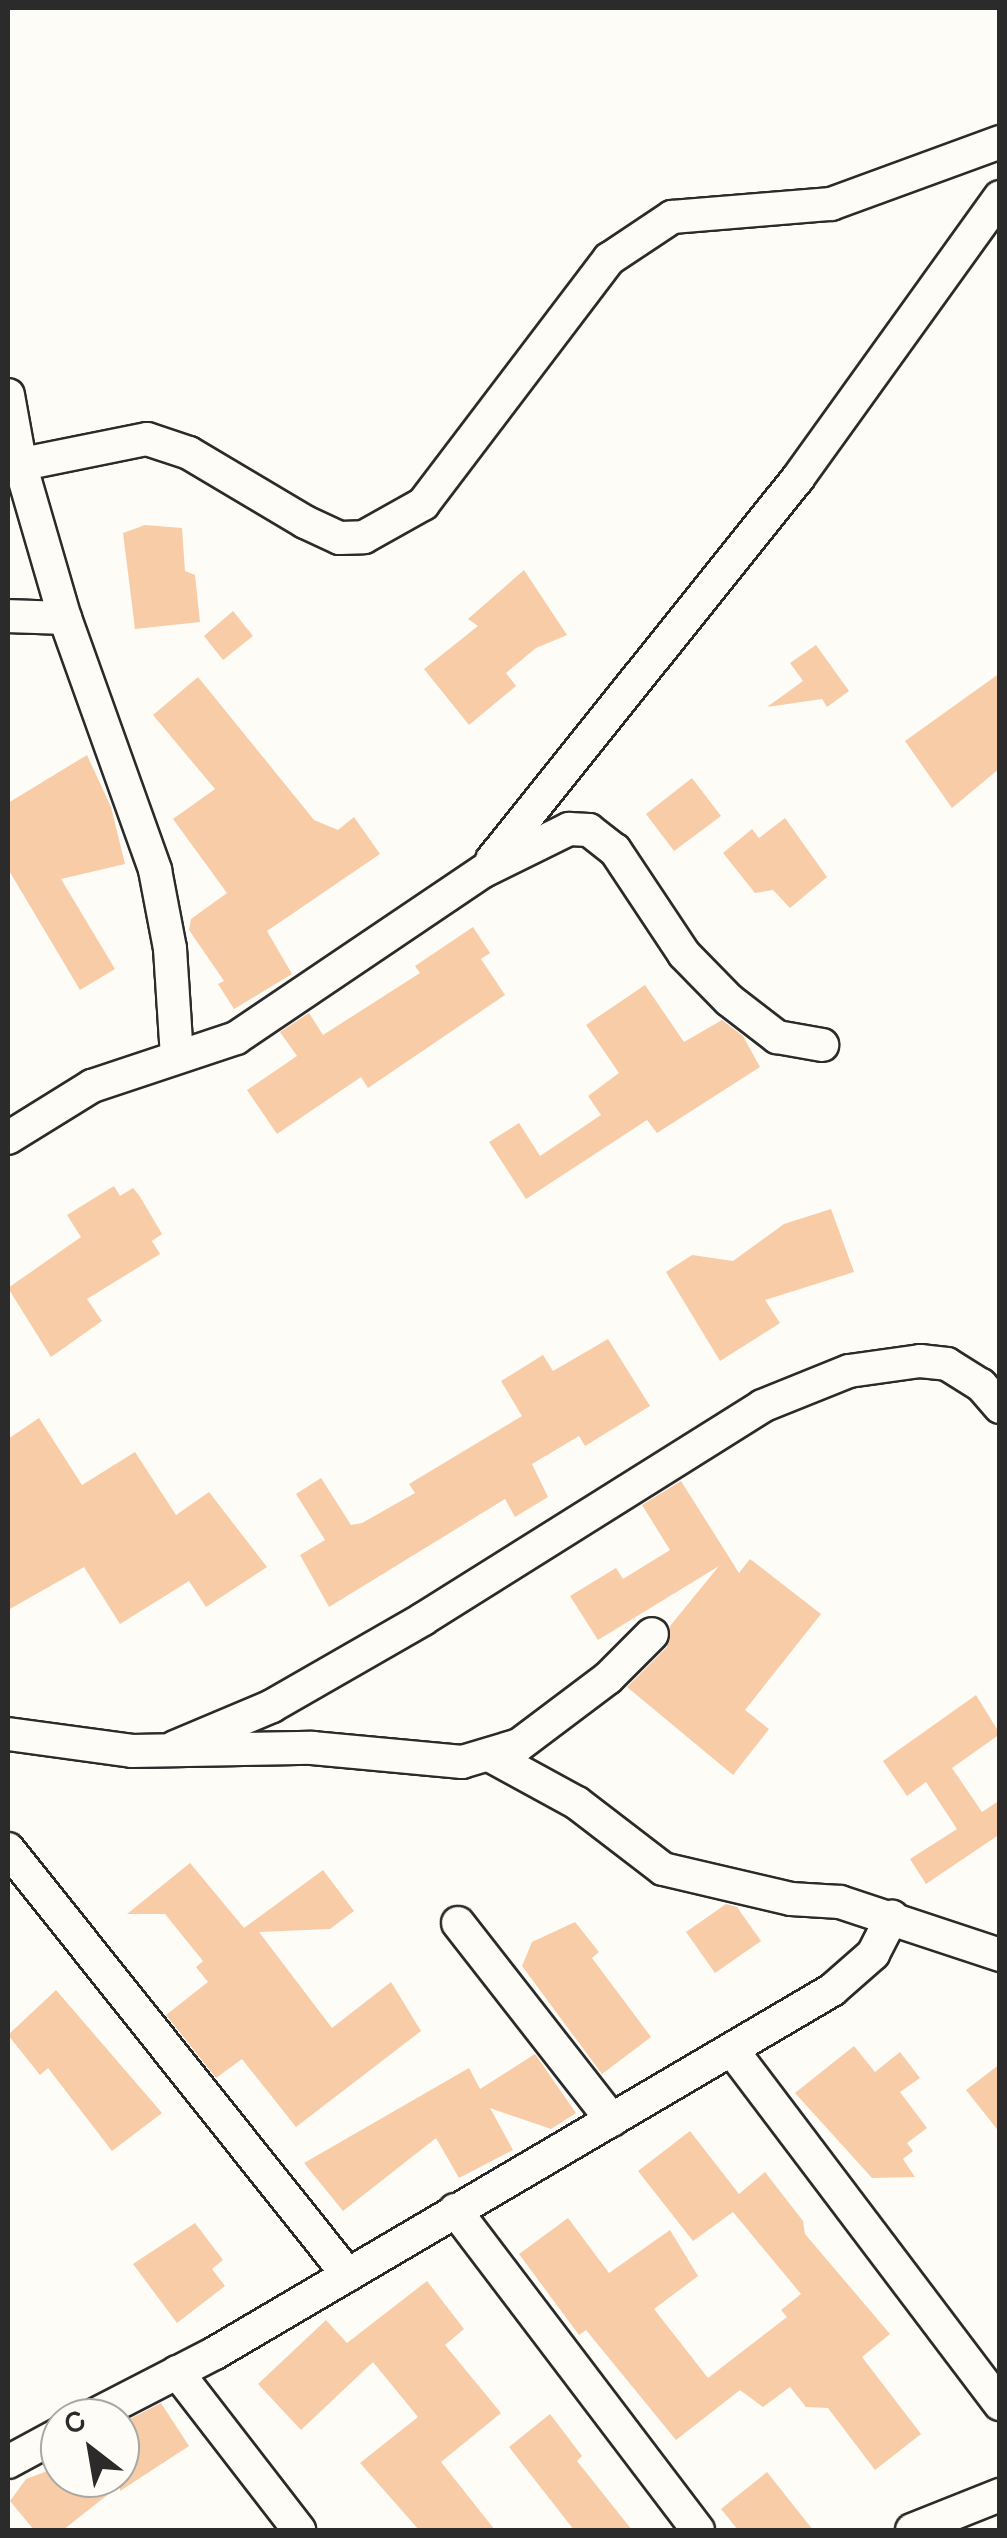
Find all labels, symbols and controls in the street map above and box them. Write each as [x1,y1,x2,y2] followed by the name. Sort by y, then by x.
[40,2398,140,2498] north arrow
[58,2404,92,2443] text: С

